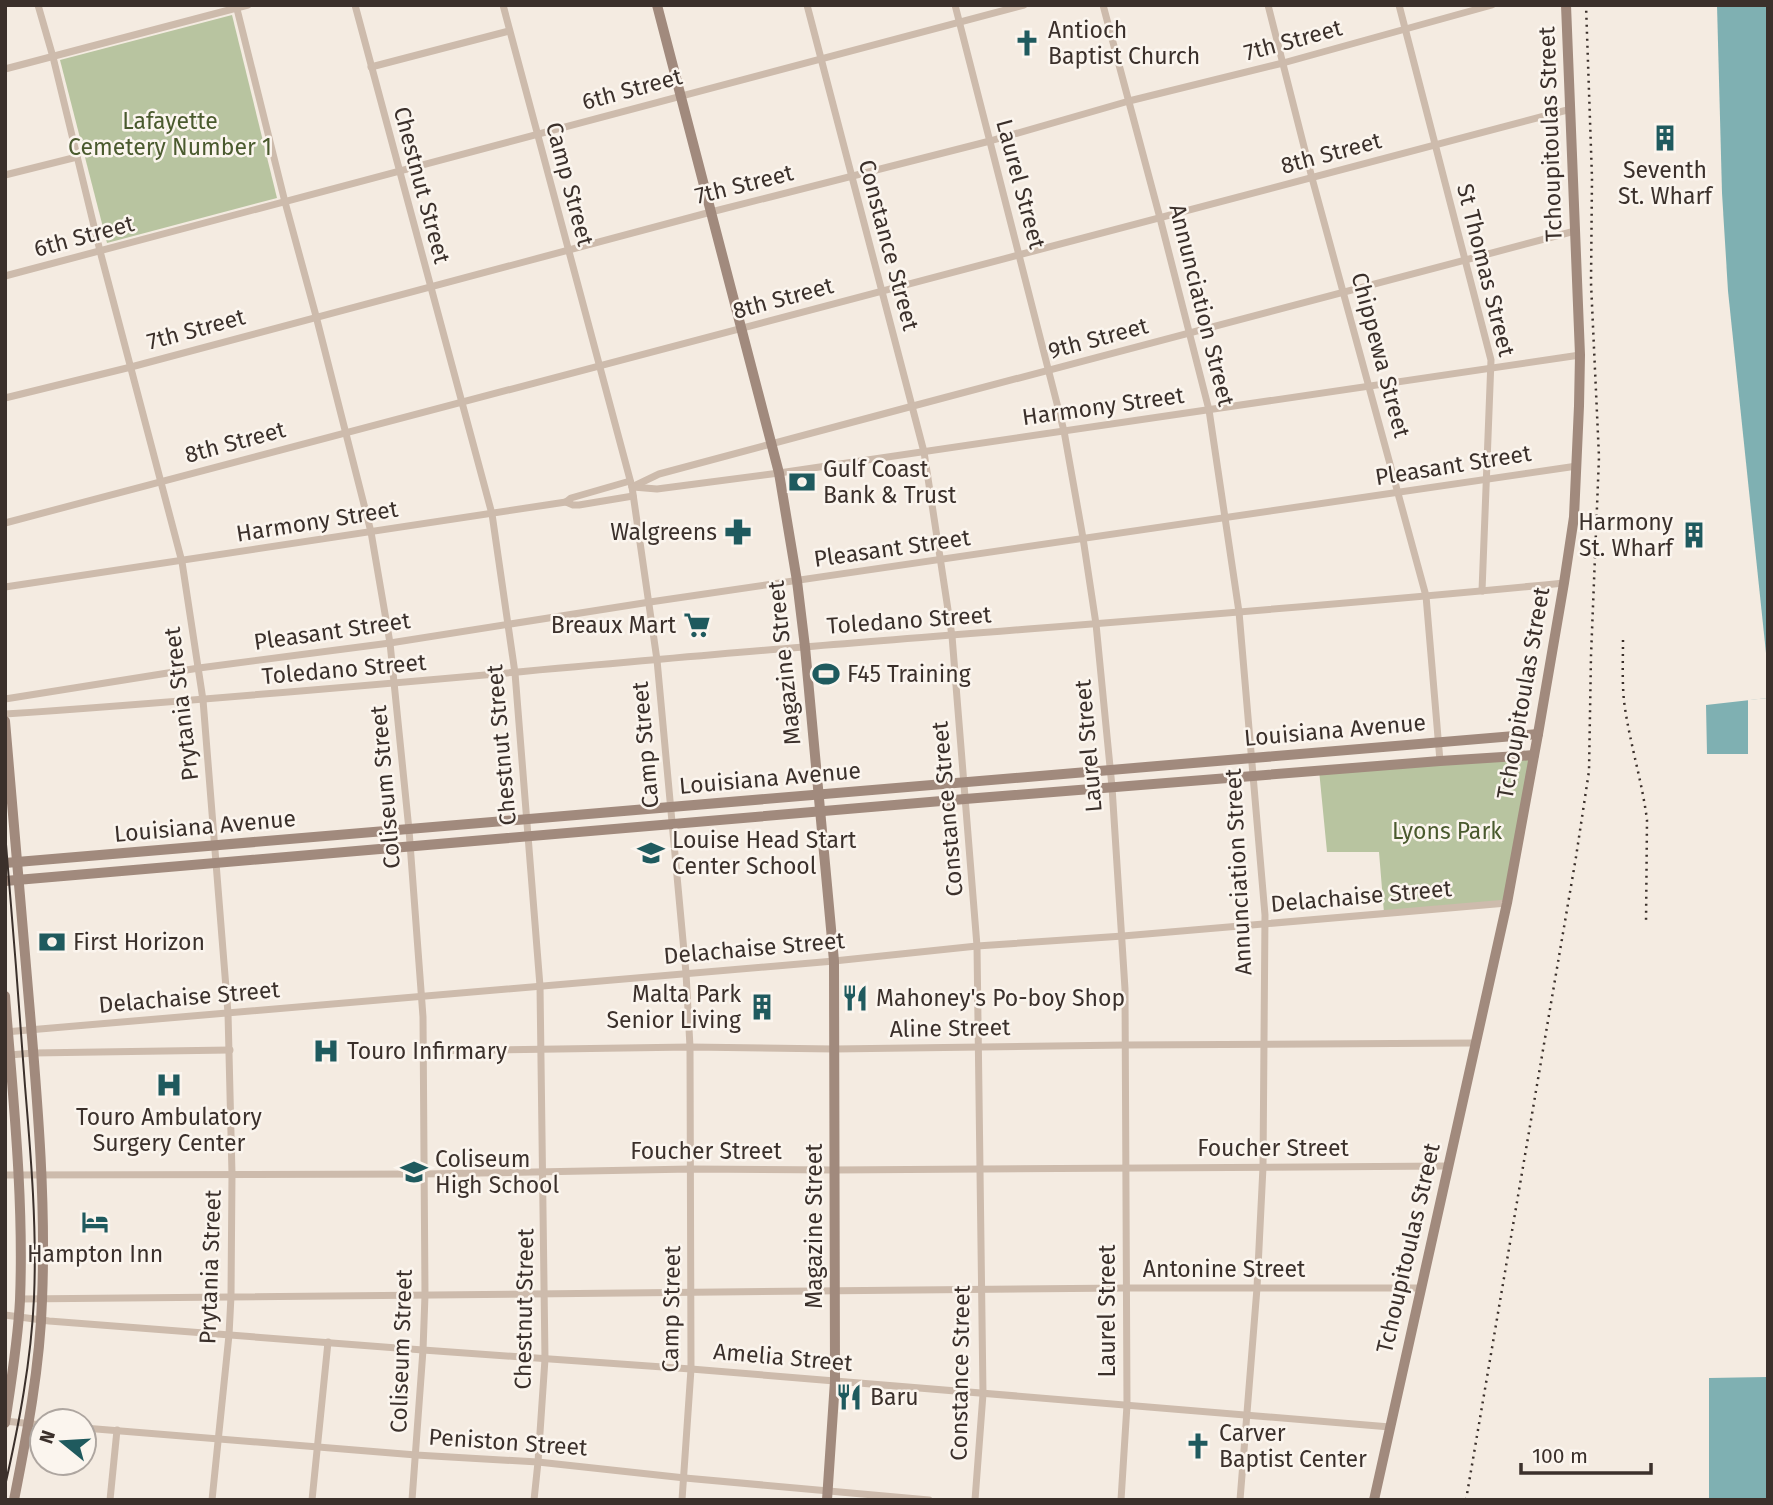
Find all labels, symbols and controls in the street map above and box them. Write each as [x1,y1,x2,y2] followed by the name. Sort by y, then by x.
[1241,13,1346,67] street label: 7th Street
[1048,16,1200,70] place label: Antioch Baptist Church
[1532,25,1568,242] street label: Tchoupitoulas Street
[1012,28,1042,58] church icon: Antioch Baptist Church
[579,62,686,116] street label: 6th Street
[388,103,457,267] street label: Chestnut Street
[68,107,272,161] park label: Lafayette Cemetery Number 1
[990,116,1052,253] street label: Laurel Street
[540,119,600,250] street label: Camp Street
[1650,123,1680,153] building icon: Seventh St. Wharf
[1278,126,1385,180] street label: 8th Street
[853,156,925,334] street label: Constance Street
[1618,156,1714,210] place label: Seventh St. Wharf
[692,158,797,210] street label: 7th Street
[1451,181,1521,360] street label: St Thomas Street
[1163,201,1241,410] street label: Annunciation Street
[31,209,138,263] street label: 6th Street
[1346,269,1417,441] street label: Chippewa Street
[730,271,837,325] street label: 8th Street
[144,302,249,356] street label: 7th Street
[1045,311,1152,365] street label: 9th Street
[1020,381,1186,431] street label: Harmony Street
[182,415,289,469] street label: 8th Street
[1373,439,1534,491] street label: Pleasant Street
[823,455,957,509] place label: Gulf Coast Bank & Trust
[787,467,817,497] bank icon: Gulf Coast Bank & Trust
[234,494,401,548] street label: Harmony Street
[1578,508,1675,562] place label: Harmony St. Wharf
[723,517,753,547] pharmacy icon: Walgreens
[610,518,717,546] place label: Walgreens
[1679,520,1709,550] building icon: Harmony St. Wharf
[812,523,973,573] street label: Pleasant Street
[761,579,807,747] street label: Magazine Street
[1491,584,1556,801] street label: Tchoupitoulas Street
[826,600,993,640] street label: Toledano Street
[252,606,413,656] street label: Pleasant Street
[682,610,712,640] supermarket icon: Breaux Mart
[551,611,677,639] place label: Breaux Mart
[158,625,204,782] street label: Prytania Street
[261,648,428,690] street label: Toledano Street
[811,659,841,689] sports icon: F45 Training
[847,660,971,688] place label: F45 Training
[480,663,522,827] street label: Chestnut Street
[1068,678,1108,814] street label: Laurel Street
[625,680,664,809] street label: Camp Street
[364,703,406,870] street label: Coliseum Street
[1243,708,1427,752] street label: Louisiana Avenue
[925,720,969,898] street label: Constance Street
[678,756,862,800] street label: Louisiana Avenue
[1219,767,1257,976] street label: Annunciation Street
[113,804,297,848] street label: Louisiana Avenue
[1392,817,1502,845] park label: Lyons Park
[672,826,857,880] place label: Louise Head Start Center School
[636,838,666,868] school or university icon: Louise Head Start Center School
[1269,874,1453,918] street label: Delachaise Street
[662,926,846,970] street label: Delachaise Street
[37,927,67,957] bank icon: First Horizon
[73,928,205,956] place label: First Horizon
[97,975,281,1019] street label: Delachaise Street
[606,980,741,1034] place label: Malta Park Senior Living
[840,983,870,1013] restaurant icon: Mahoney's Po-boy Shop
[876,984,1125,1012] place label: Mahoney's Po-boy Shop
[747,992,777,1022] building icon: Malta Park Senior Living
[889,1013,1011,1043] street label: Aline Street
[311,1036,341,1066] hospital icon: Touro Infirmary
[347,1037,508,1065] place label: Touro Infirmary
[154,1070,184,1100] hospital icon: Touro Ambulatory Surgery Center
[76,1103,263,1157] place label: Touro Ambulatory Surgery Center
[1197,1134,1350,1162] street label: Foucher Street
[630,1137,783,1165] street label: Foucher Street
[1370,1139,1446,1356] street label: Tchoupitoulas Street
[800,1143,828,1309] street label: Magazine Street
[435,1145,560,1199] place label: Coliseum High School
[399,1157,429,1187] school or university icon: Coliseum High School
[193,1189,227,1345] street label: Prytania Street
[80,1207,110,1237] hotel icon: Hampton Inn
[509,1227,539,1390] street label: Chestnut Street
[27,1240,163,1268] place label: Hampton Inn
[1093,1244,1121,1378] street label: Laurel Street
[656,1245,686,1373] street label: Camp Street
[1143,1255,1306,1283] street label: Antonine Street
[384,1268,418,1433] street label: Coliseum Street
[944,1284,976,1461] street label: Constance Street
[712,1337,854,1377] street label: Amelia Street
[834,1382,864,1412] restaurant icon: Baru
[870,1383,919,1411] place label: Baru
[28,1407,98,1477] north arrow
[1219,1419,1367,1473] place label: Carver Baptist Center
[428,1422,589,1462] street label: Peniston Street
[34,1427,60,1446] text: N
[1183,1431,1213,1461] church icon: Carver Baptist Center
[1521,1432,1650,1476] scale bar
[1532,1443,1588,1469] text: 100 m

